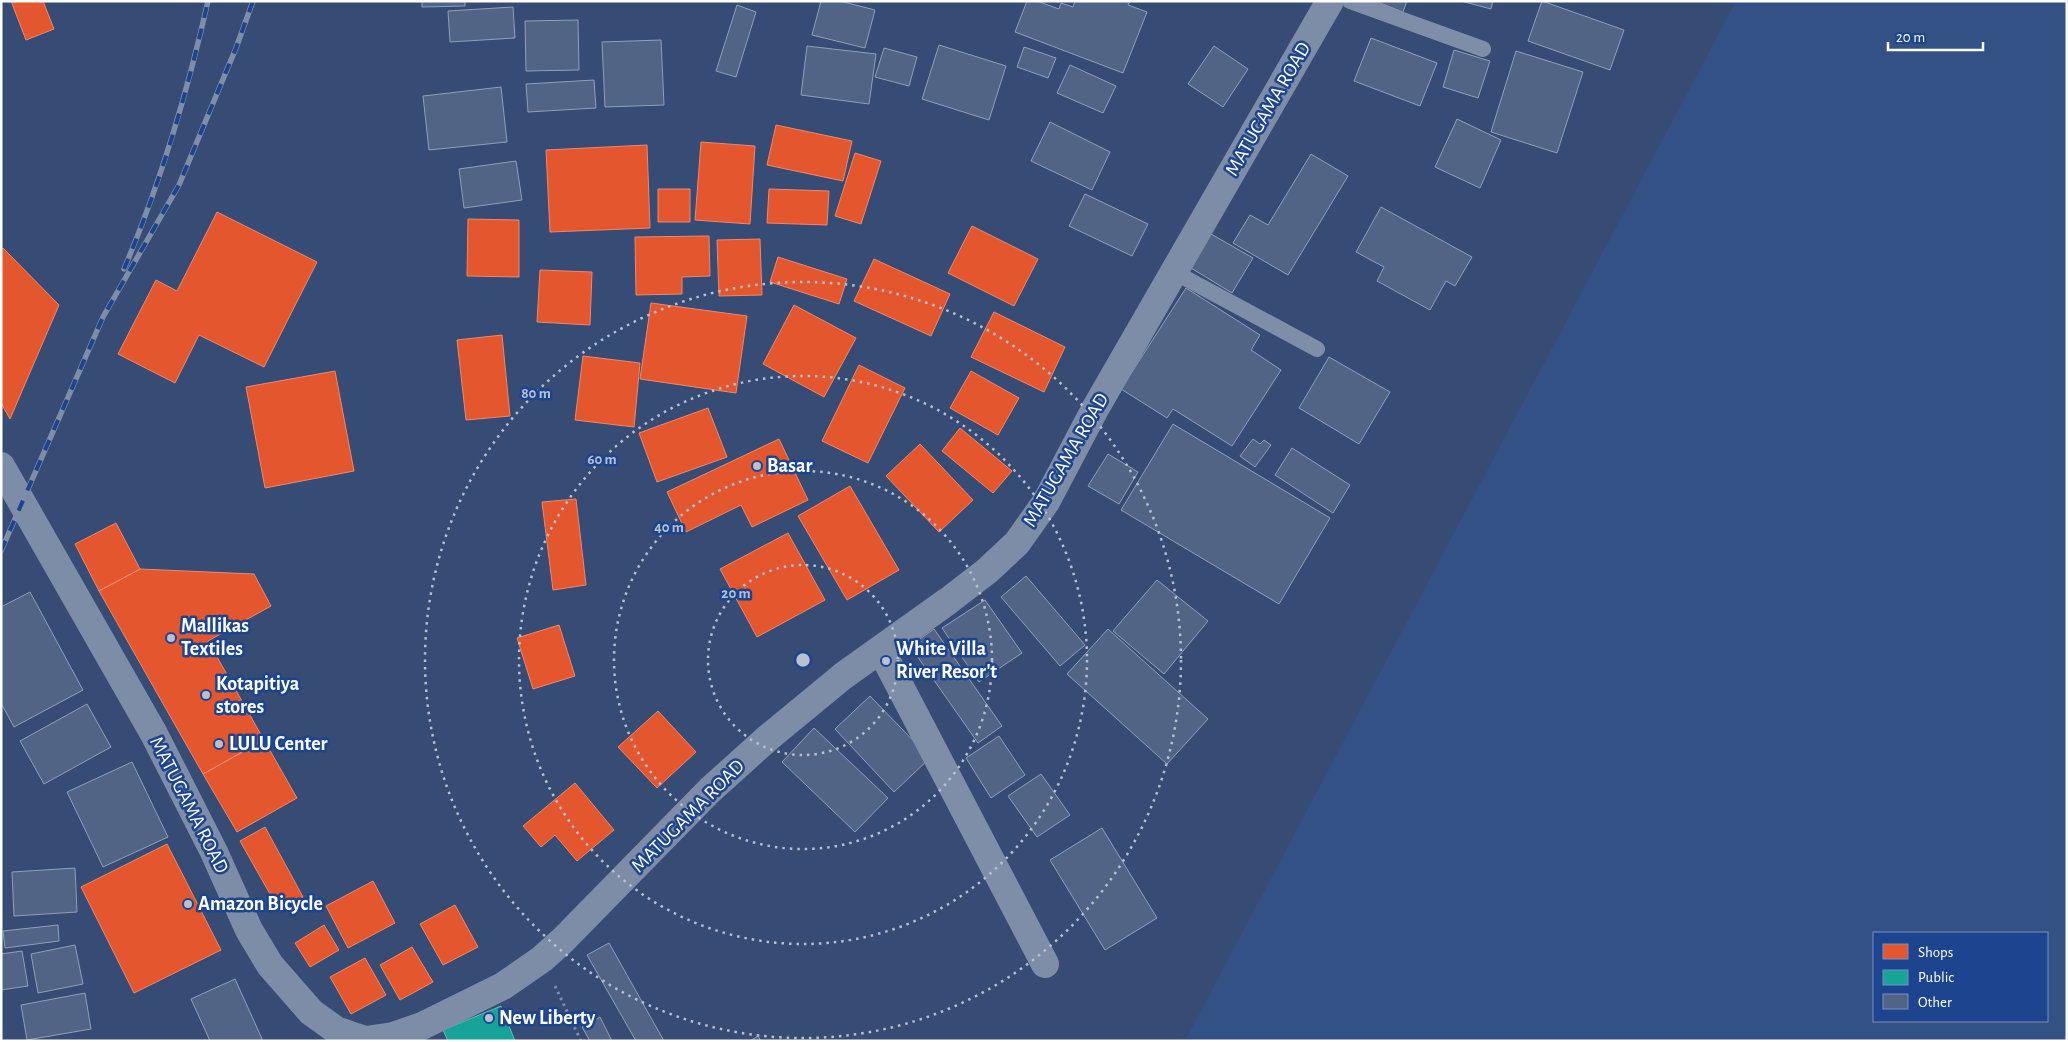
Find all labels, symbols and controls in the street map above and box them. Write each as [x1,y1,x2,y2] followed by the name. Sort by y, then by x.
[1888,20,1983,52] scale bar
[1896,30,1925,45] text: 20 m
[1222,39,1314,179] street label: MATUGAMA ROAD
[521,386,551,401] text: 80 m
[1020,390,1112,530] street label: MATUGAMA ROAD
[587,452,617,467] text: 60 m
[767,456,812,476] place label: Basar
[751,460,763,472] marker: Basar
[654,520,684,535] text: 40 m
[721,586,751,601] text: 20 m
[181,616,249,659] place label: Mallikas Textiles
[165,632,177,644] marker: Mallikas Textiles
[896,639,997,682] place label: White Villa River Resor't
[794,651,812,669] centre of rings
[880,655,892,667] marker: White Villa River Resor't
[216,674,300,717] place label: Kotapitiya stores
[200,689,212,701] marker: Kotapitiya stores
[146,733,232,877] street label: MATUGAMA ROAD
[229,734,328,754] place label: LULU Center
[213,738,225,750] marker: LULU Center
[628,756,748,876] street label: MATUGAMA ROAD
[198,894,323,914] place label: Amazon Bicycle
[182,898,194,910] marker: Amazon Bicycle
[1873,932,2048,1022] legend
[1918,945,1953,960] text: Shops
[1918,970,1954,985] text: Public
[1918,995,1952,1010] text: Other
[499,1008,595,1028] place label: New Liberty
[483,1012,495,1024] marker: New Liberty

